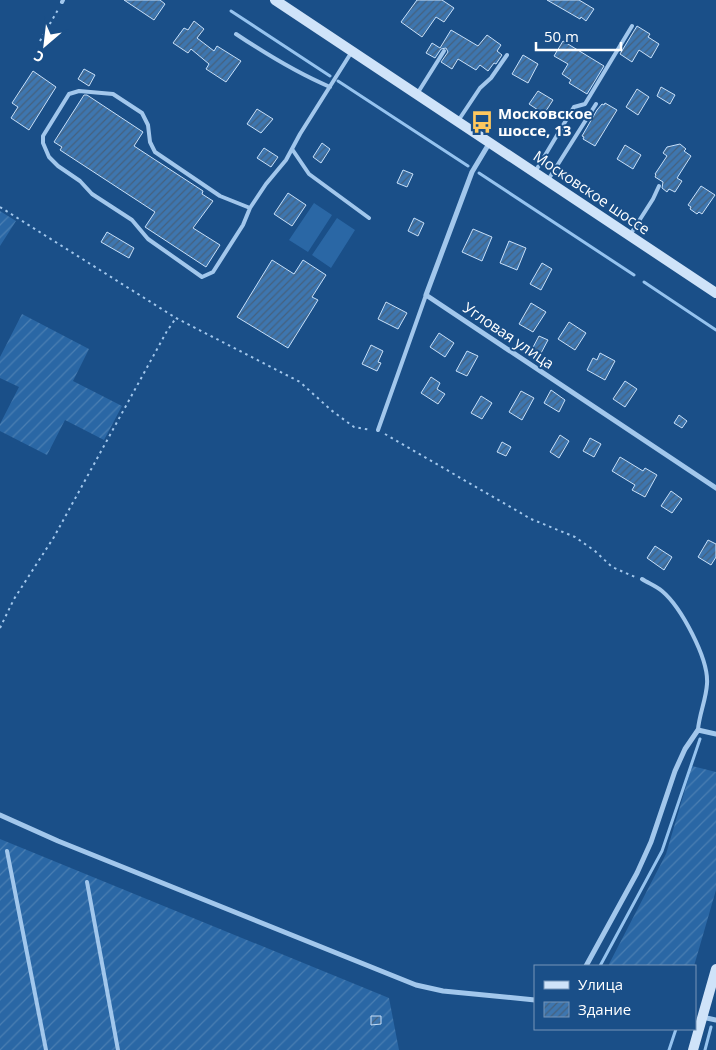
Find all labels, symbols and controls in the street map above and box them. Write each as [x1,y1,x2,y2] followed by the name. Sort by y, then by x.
[20,20,70,70] north arrow
[536,20,621,52] scale bar
[544,26,579,46] text: 50 m
[30,46,47,67] text: С
[498,103,592,140] place label: Московское шоссе, 13
[469,109,495,135] bus stop icon: Московское шоссе, 13
[530,146,654,238] street label: Московское шоссе
[460,297,558,373] street label: Угловая улица
[534,965,696,1030] legend
[578,974,623,994] text: Улица
[578,999,631,1019] text: Здание

